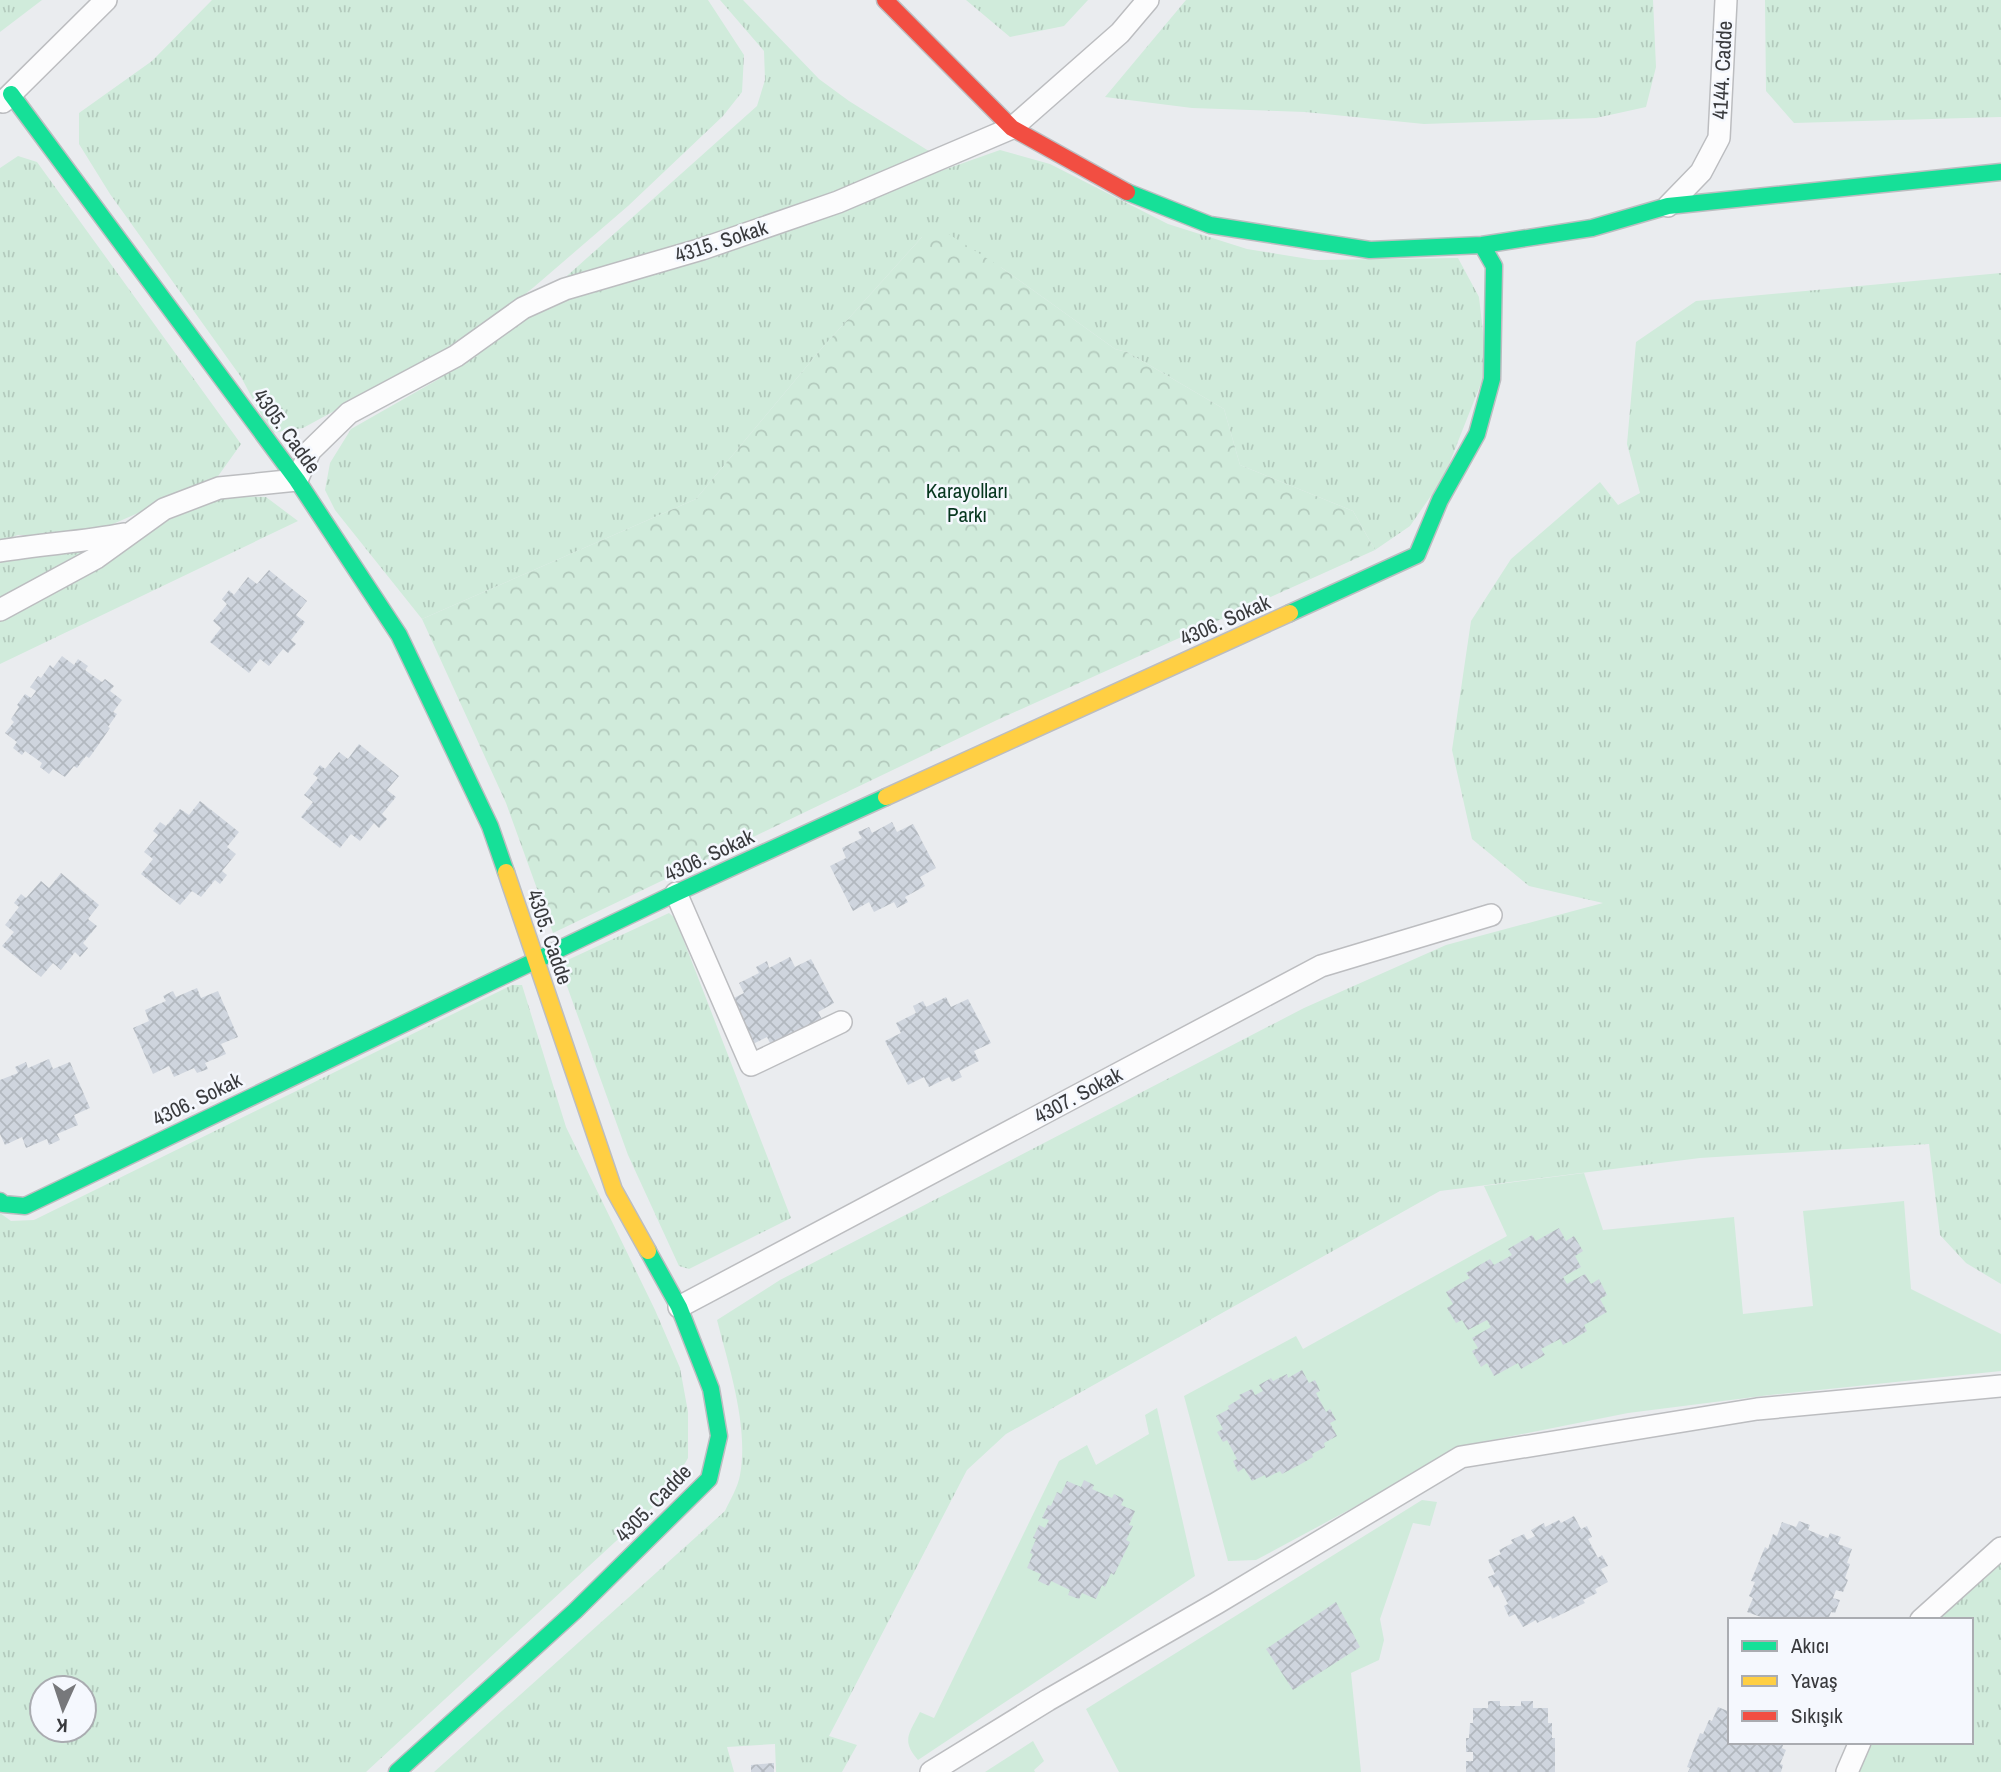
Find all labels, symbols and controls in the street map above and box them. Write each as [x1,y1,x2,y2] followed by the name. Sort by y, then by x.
[1705,20,1739,120] street label: 4144. Cadde
[671,212,771,270] street label: 4315. Sokak
[246,383,328,479] street label: 4305. Cadde
[926,476,1008,529] park label: Karayolları Parkı
[1175,587,1275,653] street label: 4306. Sokak
[659,821,759,888] street label: 4306. Sokak
[520,886,580,988] street label: 4305. Cadde
[1029,1060,1127,1130] street label: 4307. Sokak
[148,1065,247,1133] street label: 4306. Sokak
[608,1457,698,1549] street label: 4305. Cadde
[1728,1618,1973,1744] legend
[1790,1631,1829,1660] text: Akıcı
[1791,1666,1838,1695] text: Yavaş
[28,1674,98,1744] north arrow
[1791,1701,1843,1730] text: Sıkışık
[55,1713,68,1739] text: K

